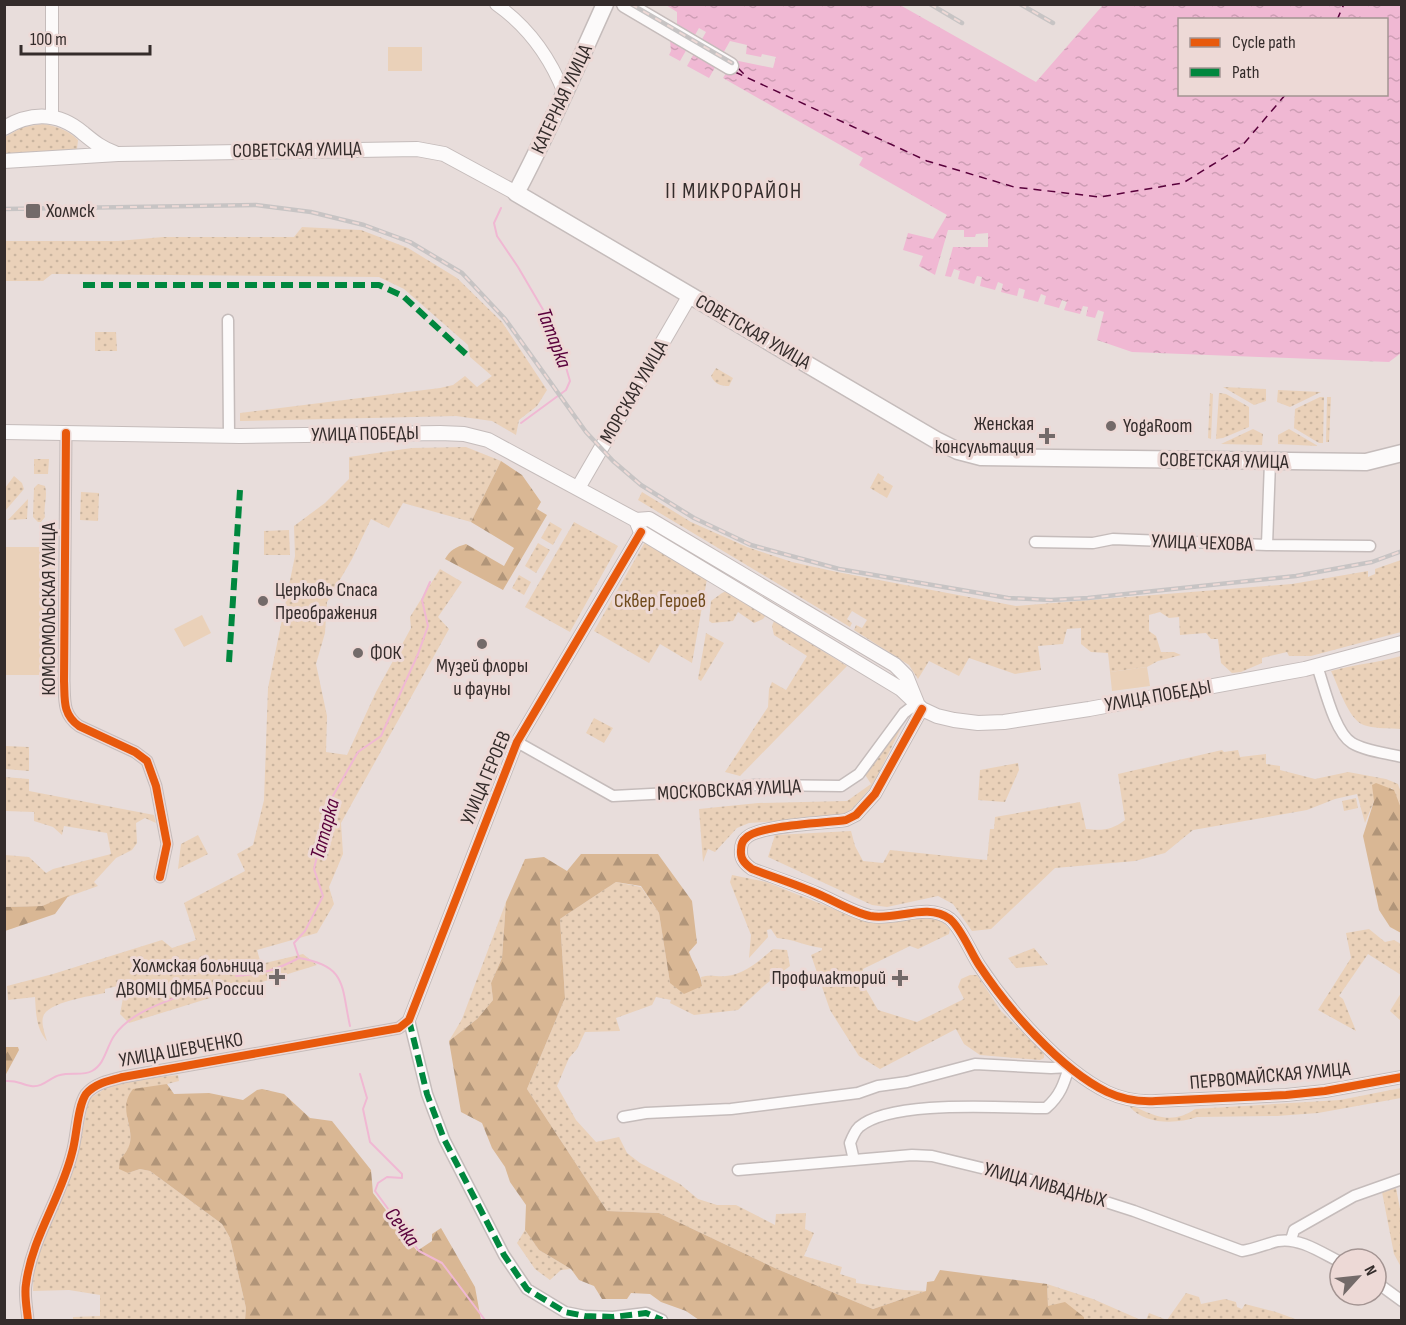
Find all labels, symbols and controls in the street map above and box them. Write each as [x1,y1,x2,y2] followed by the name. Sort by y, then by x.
[21,18,150,56] scale bar
[1178,18,1388,96] legend
[30,29,67,50] text: 100 m
[1232,32,1296,53] text: Cycle path
[526,40,598,157] street label: КАТЕРНАЯ УЛИЦА
[1232,62,1260,83] text: Path
[232,137,362,163] street label: СОВЕТСКАЯ УЛИЦА
[665,178,803,205] district label: II МИКРОРАЙОН
[45,199,95,223] place label: Холмск
[24,202,42,220] marker: Холмск
[691,289,815,375] street label: СОВЕТСКАЯ УЛИЦА
[531,305,577,372] water label: Татарка
[595,336,673,448] street label: МОРСКАЯ УЛИЦА
[935,412,1034,459] place label: Женская консультация
[1123,414,1192,438] place label: YogaRoom
[1104,419,1118,433] marker: YogaRoom
[311,421,419,447] street label: УЛИЦА ПОБЕДЫ
[1038,427,1056,445] marker: Женская консультация
[1159,448,1289,474] street label: СОВЕТСКАЯ УЛИЦА
[37,522,61,696] street label: КОМСОМОЛЬСКАЯ УЛИЦА
[1151,529,1254,557] street label: УЛИЦА ЧЕХОВА
[275,578,378,625] place label: Церковь Спаса Преображения
[614,589,706,613] park label: Сквер Героев
[256,594,270,608] marker: Церковь Спаса Преображения
[475,637,489,651] marker: Музей флоры и фауны
[370,641,402,665] place label: ФОК
[351,646,365,660] marker: ФОК
[436,654,528,701] place label: Музей флоры и фауны
[1103,675,1213,717] street label: УЛИЦА ПОБЕДЫ
[456,728,516,828] street label: УЛИЦА ГЕРОЕВ
[657,774,802,806] street label: МОСКОВСКАЯ УЛИЦА
[305,795,345,862] water label: Татарка
[116,954,264,1001] place label: Холмская больница ДВОМЦ ФМБА России
[771,966,886,990] place label: Профилакторий
[268,968,286,986] marker: Холмская больница ДВОМЦ ФМБА России
[891,969,909,987] marker: Профилакторий
[117,1027,245,1073] street label: УЛИЦА ШЕВЧЕНКО
[1189,1057,1352,1095] street label: ПЕРВОМАЙСКАЯ УЛИЦА
[981,1157,1109,1213] street label: УЛИЦА ЛИВАДНЫХ
[379,1203,425,1252] water label: Сечка
[1328,1247,1388,1307] north arrow
[1360,1263,1380,1279] text: N

